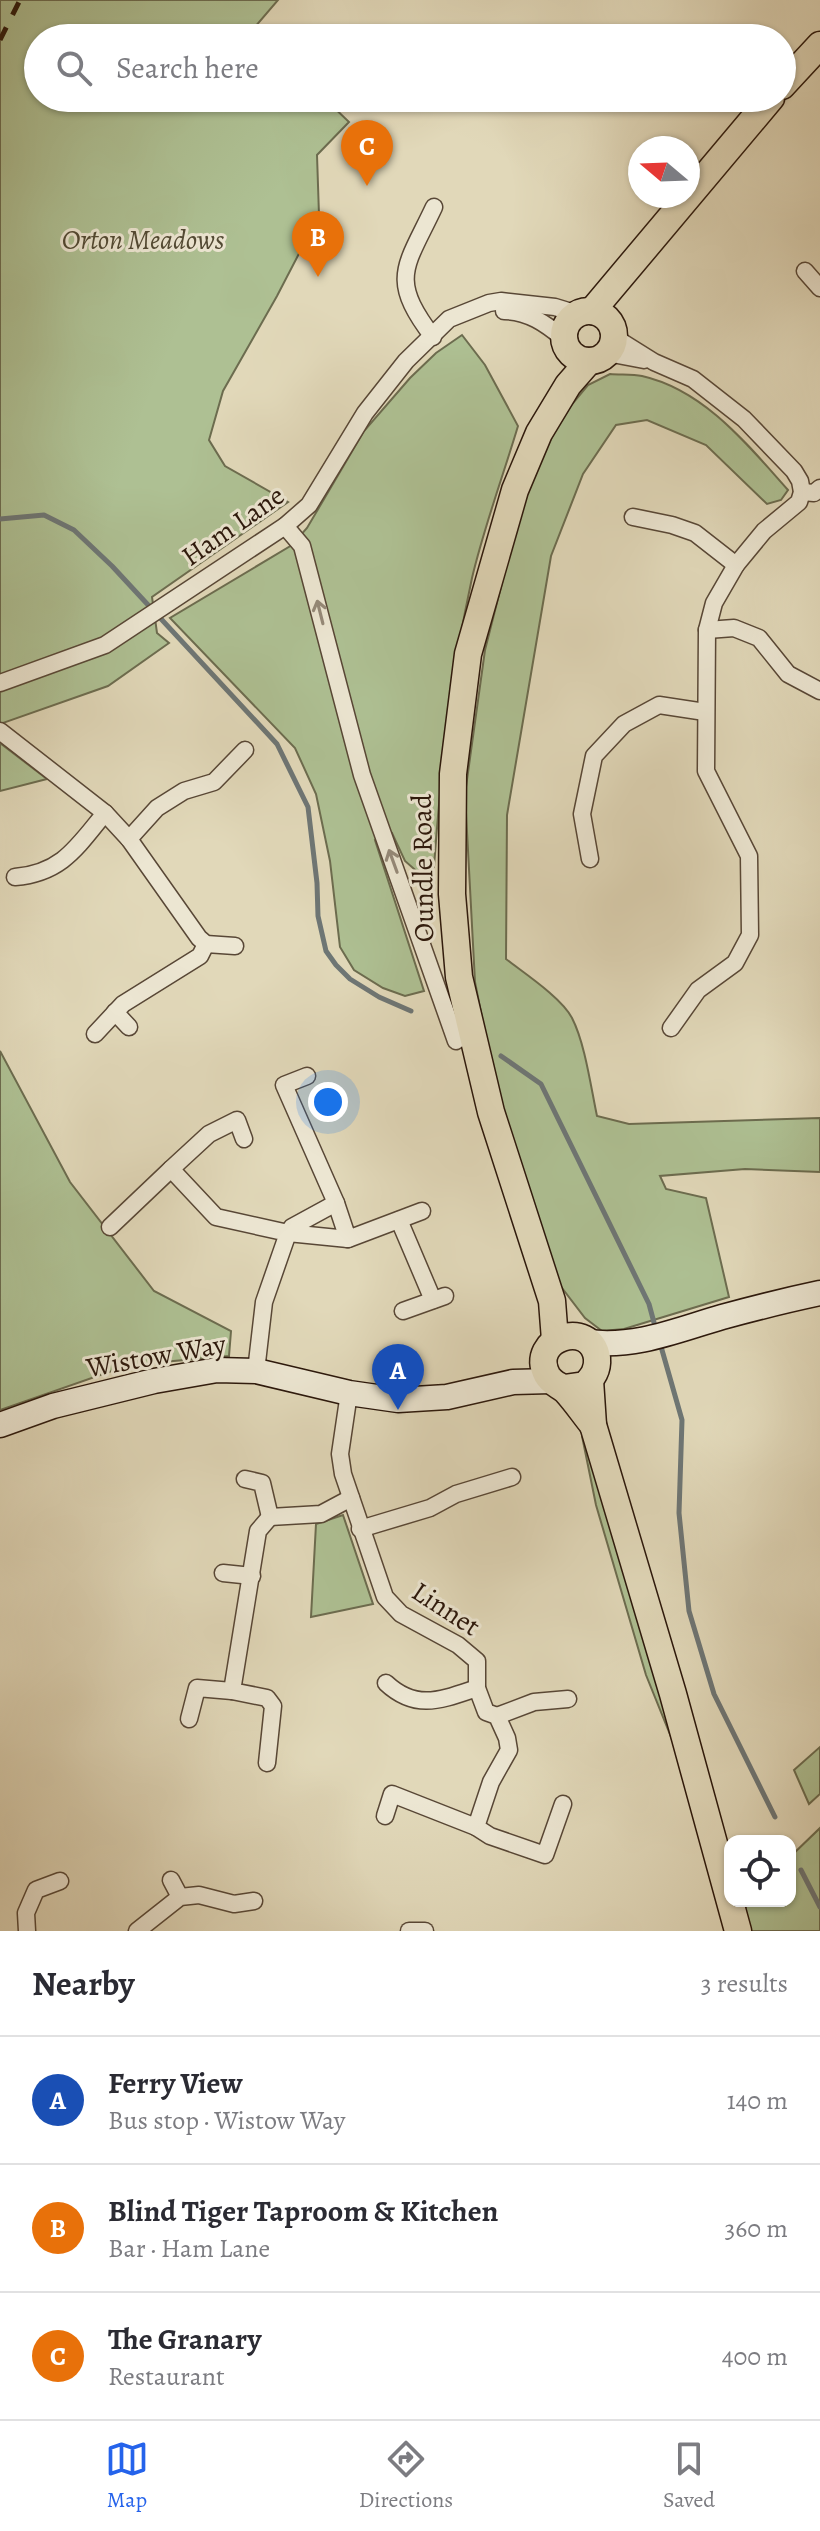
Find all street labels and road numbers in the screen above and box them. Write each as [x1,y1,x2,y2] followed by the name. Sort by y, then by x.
[174,477,292,575] street label: Ham Lane
[403,793,443,942] street label: Oundle Road
[82,1325,229,1387] street label: Wistow Way
[404,1573,488,1645] street label: Linnet

